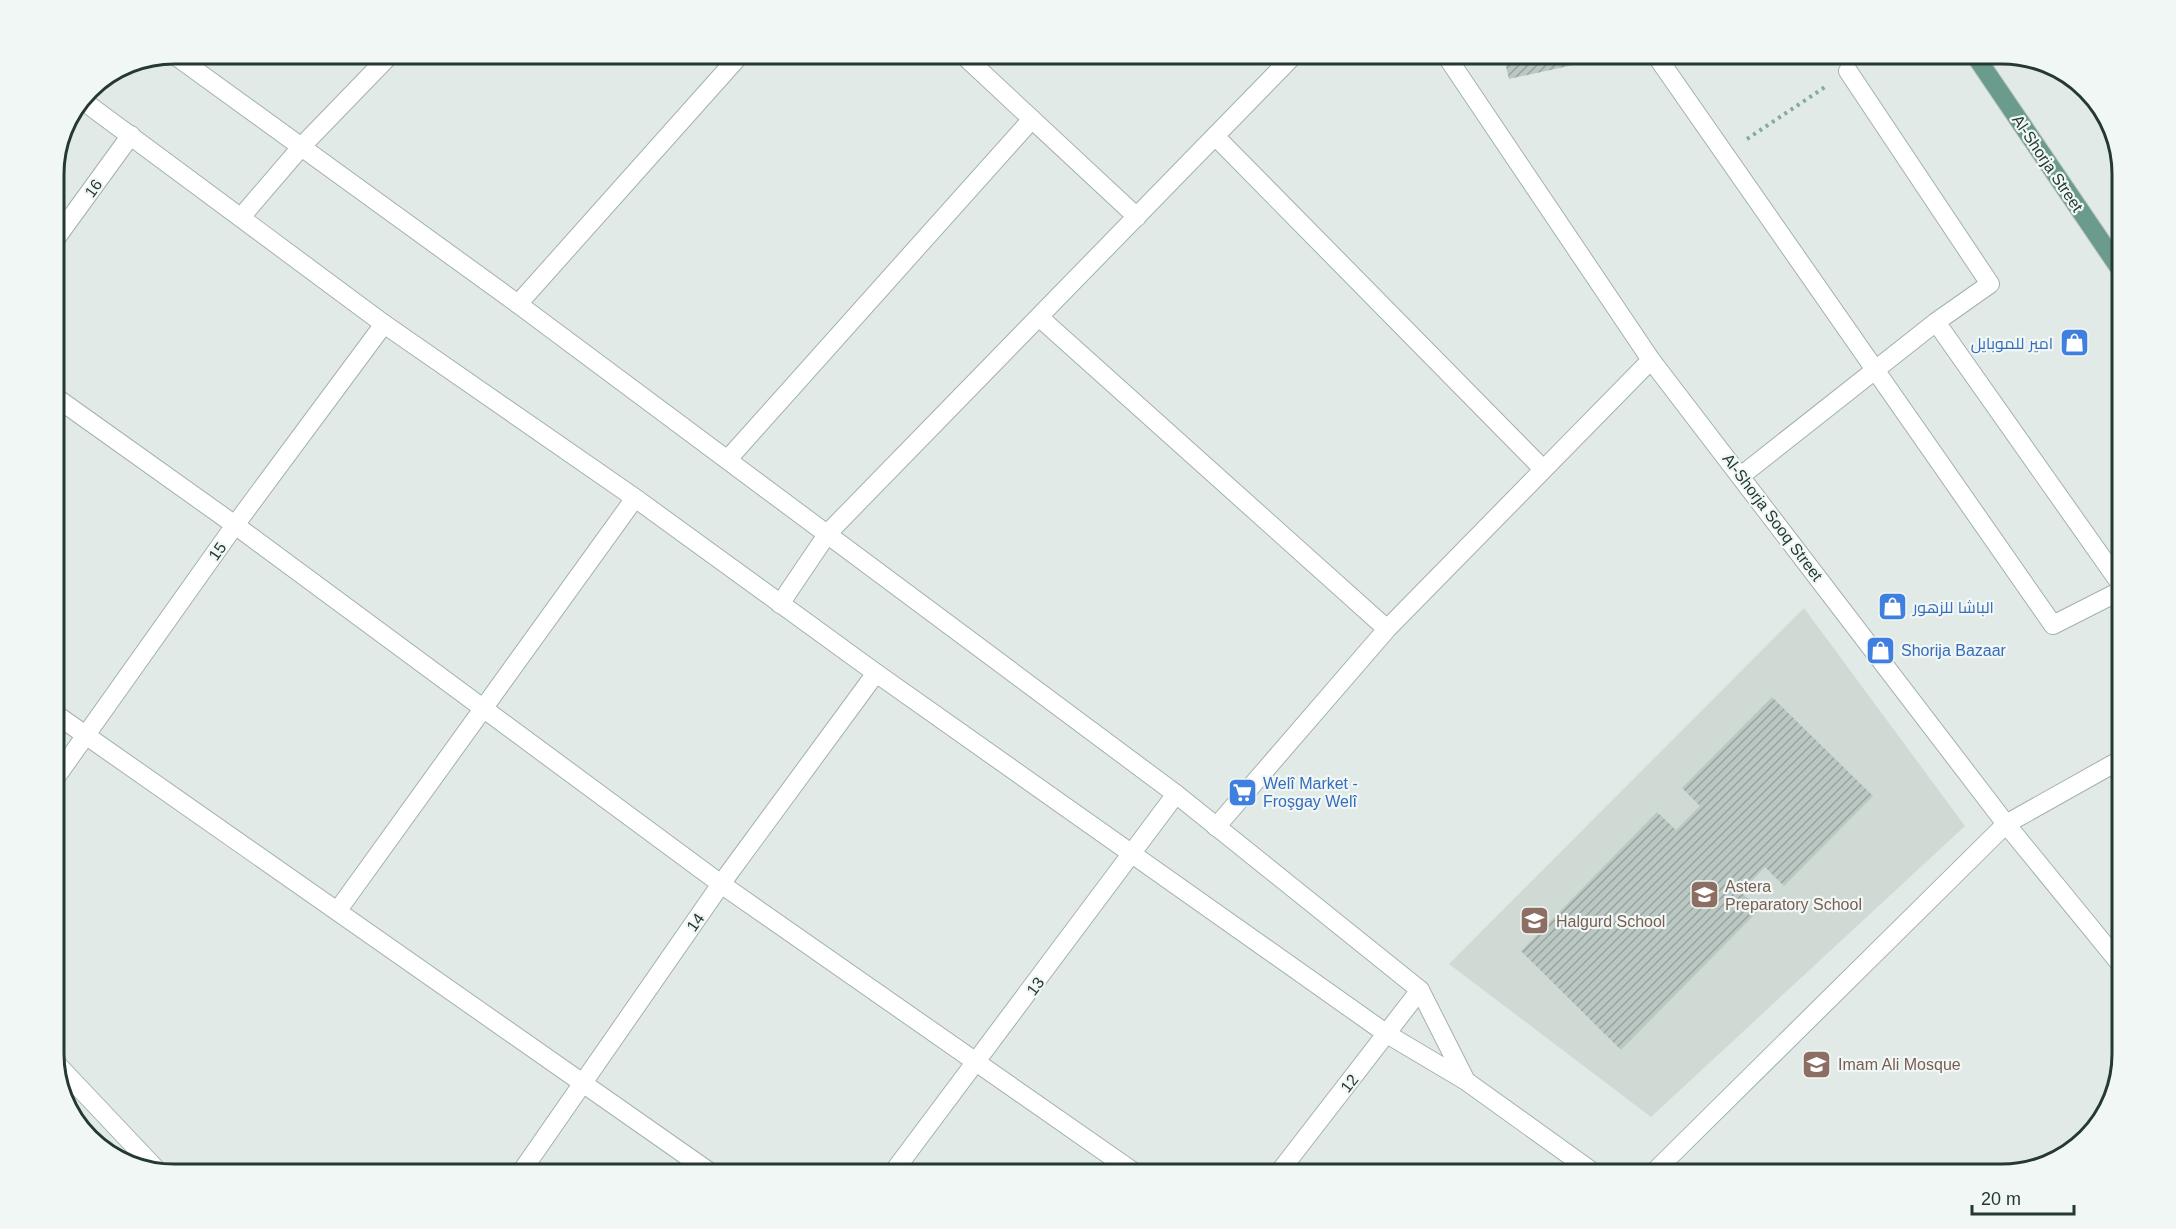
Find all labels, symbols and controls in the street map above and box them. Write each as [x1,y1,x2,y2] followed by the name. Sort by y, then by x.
[2009,112,2087,215] street label: Al-Shorja Street
[81,176,106,200] street label: 16
[2058,327,2090,359] shop icon: امير للموبايل
[1971,335,2053,354] place label: امير للموبايل
[1719,450,1826,585] street label: Al-Shorja Sooq Street
[205,539,230,563] street label: 15
[1876,591,1908,623] shop icon: الباشا للزهور
[1912,599,1994,617] place label: الباشا للزهور
[1864,634,1896,666] shop icon: Shorija Bazaar
[1901,642,2007,659] place label: Shorija Bazaar
[1263,775,1358,810] place label: Welî Market - Froşgay Welî
[1226,776,1258,808] supermarket icon: Welî Market - Froşgay Welî
[1725,878,1862,913] place label: Astera Preparatory School
[1688,879,1720,911] school or university icon: Astera Preparatory School
[1519,905,1551,937] school or university icon: Halgurd School
[683,910,708,934] street label: 14
[1556,913,1665,930] place label: Halgurd School
[1023,974,1048,999] street label: 13
[1801,1048,1833,1080] school or university icon: Imam Ali Mosque
[1838,1056,1961,1073] place label: Imam Ali Mosque
[1337,1071,1362,1096] street label: 12
[1972,1178,2074,1216] scale bar
[1981,1189,2021,1209] text: 20 m

